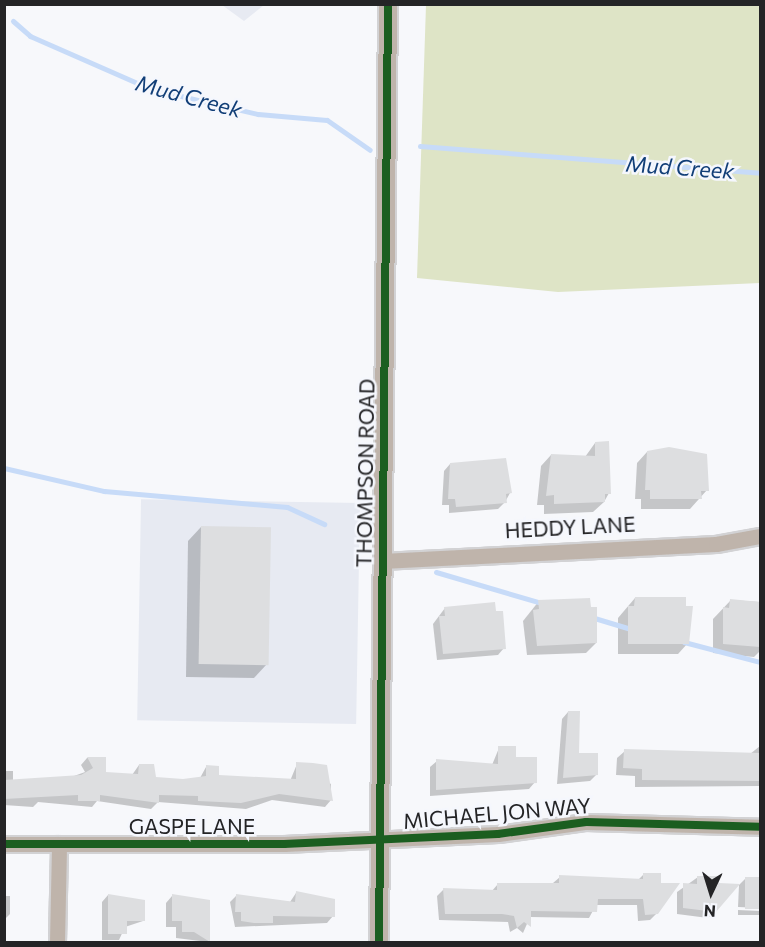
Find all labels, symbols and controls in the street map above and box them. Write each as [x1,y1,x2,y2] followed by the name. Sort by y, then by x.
[133,69,245,123] water label: Mud Creek
[625,150,735,184] water label: Mud Creek
[351,378,379,568] street label: THOMPSON ROAD
[504,511,636,543] street label: HEDDY LANE
[402,792,592,834] street label: MICHAEL JON WAY
[129,813,255,839] street label: GASPE LANE
[681,863,741,923] north arrow
[703,902,716,921] text: N

